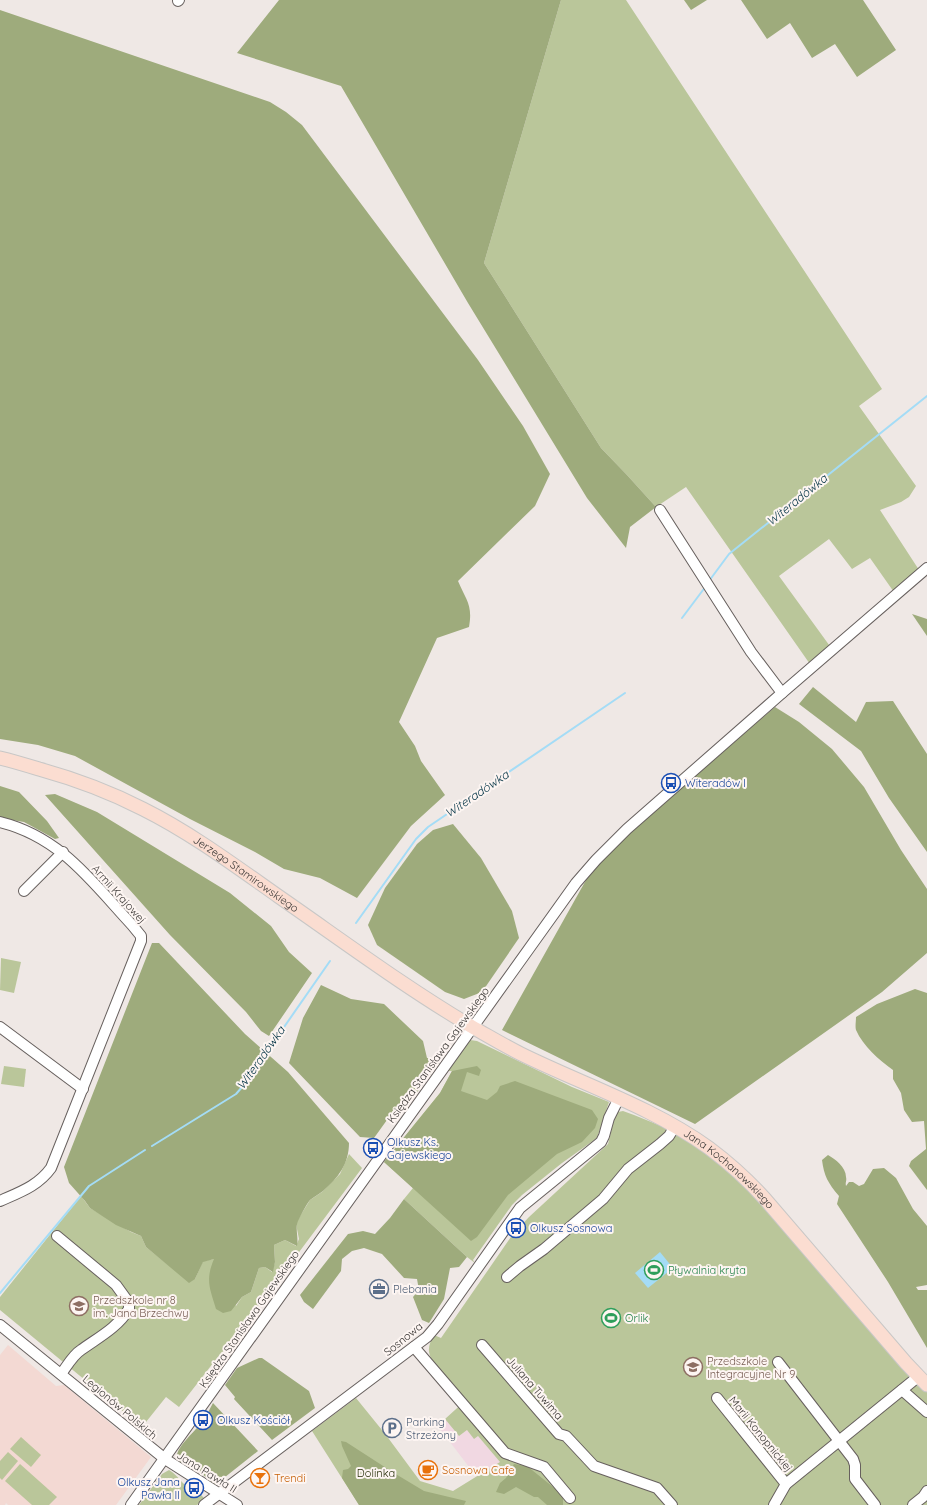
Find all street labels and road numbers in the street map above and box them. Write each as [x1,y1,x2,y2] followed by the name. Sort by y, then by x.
[191,833,302,916] street label: Jerzego Stamirowskiego
[89,862,149,926] street label: Armii Krajowej
[384,984,492,1126] street label: Księdza Stanisława Gajewskiego
[681,1126,777,1212] street label: Jana Kochanowskiego
[196,1247,302,1391] street label: Księdza Stanisława Gajewskiego
[381,1319,425,1359] street label: Sosnowa
[504,1354,566,1422] street label: Juliana Tuwima
[80,1372,160,1442] street label: Legionów Polskich
[726,1393,796,1475] street label: Marii Konopnickiej
[174,1448,240,1496] street label: Jana Pawła II

